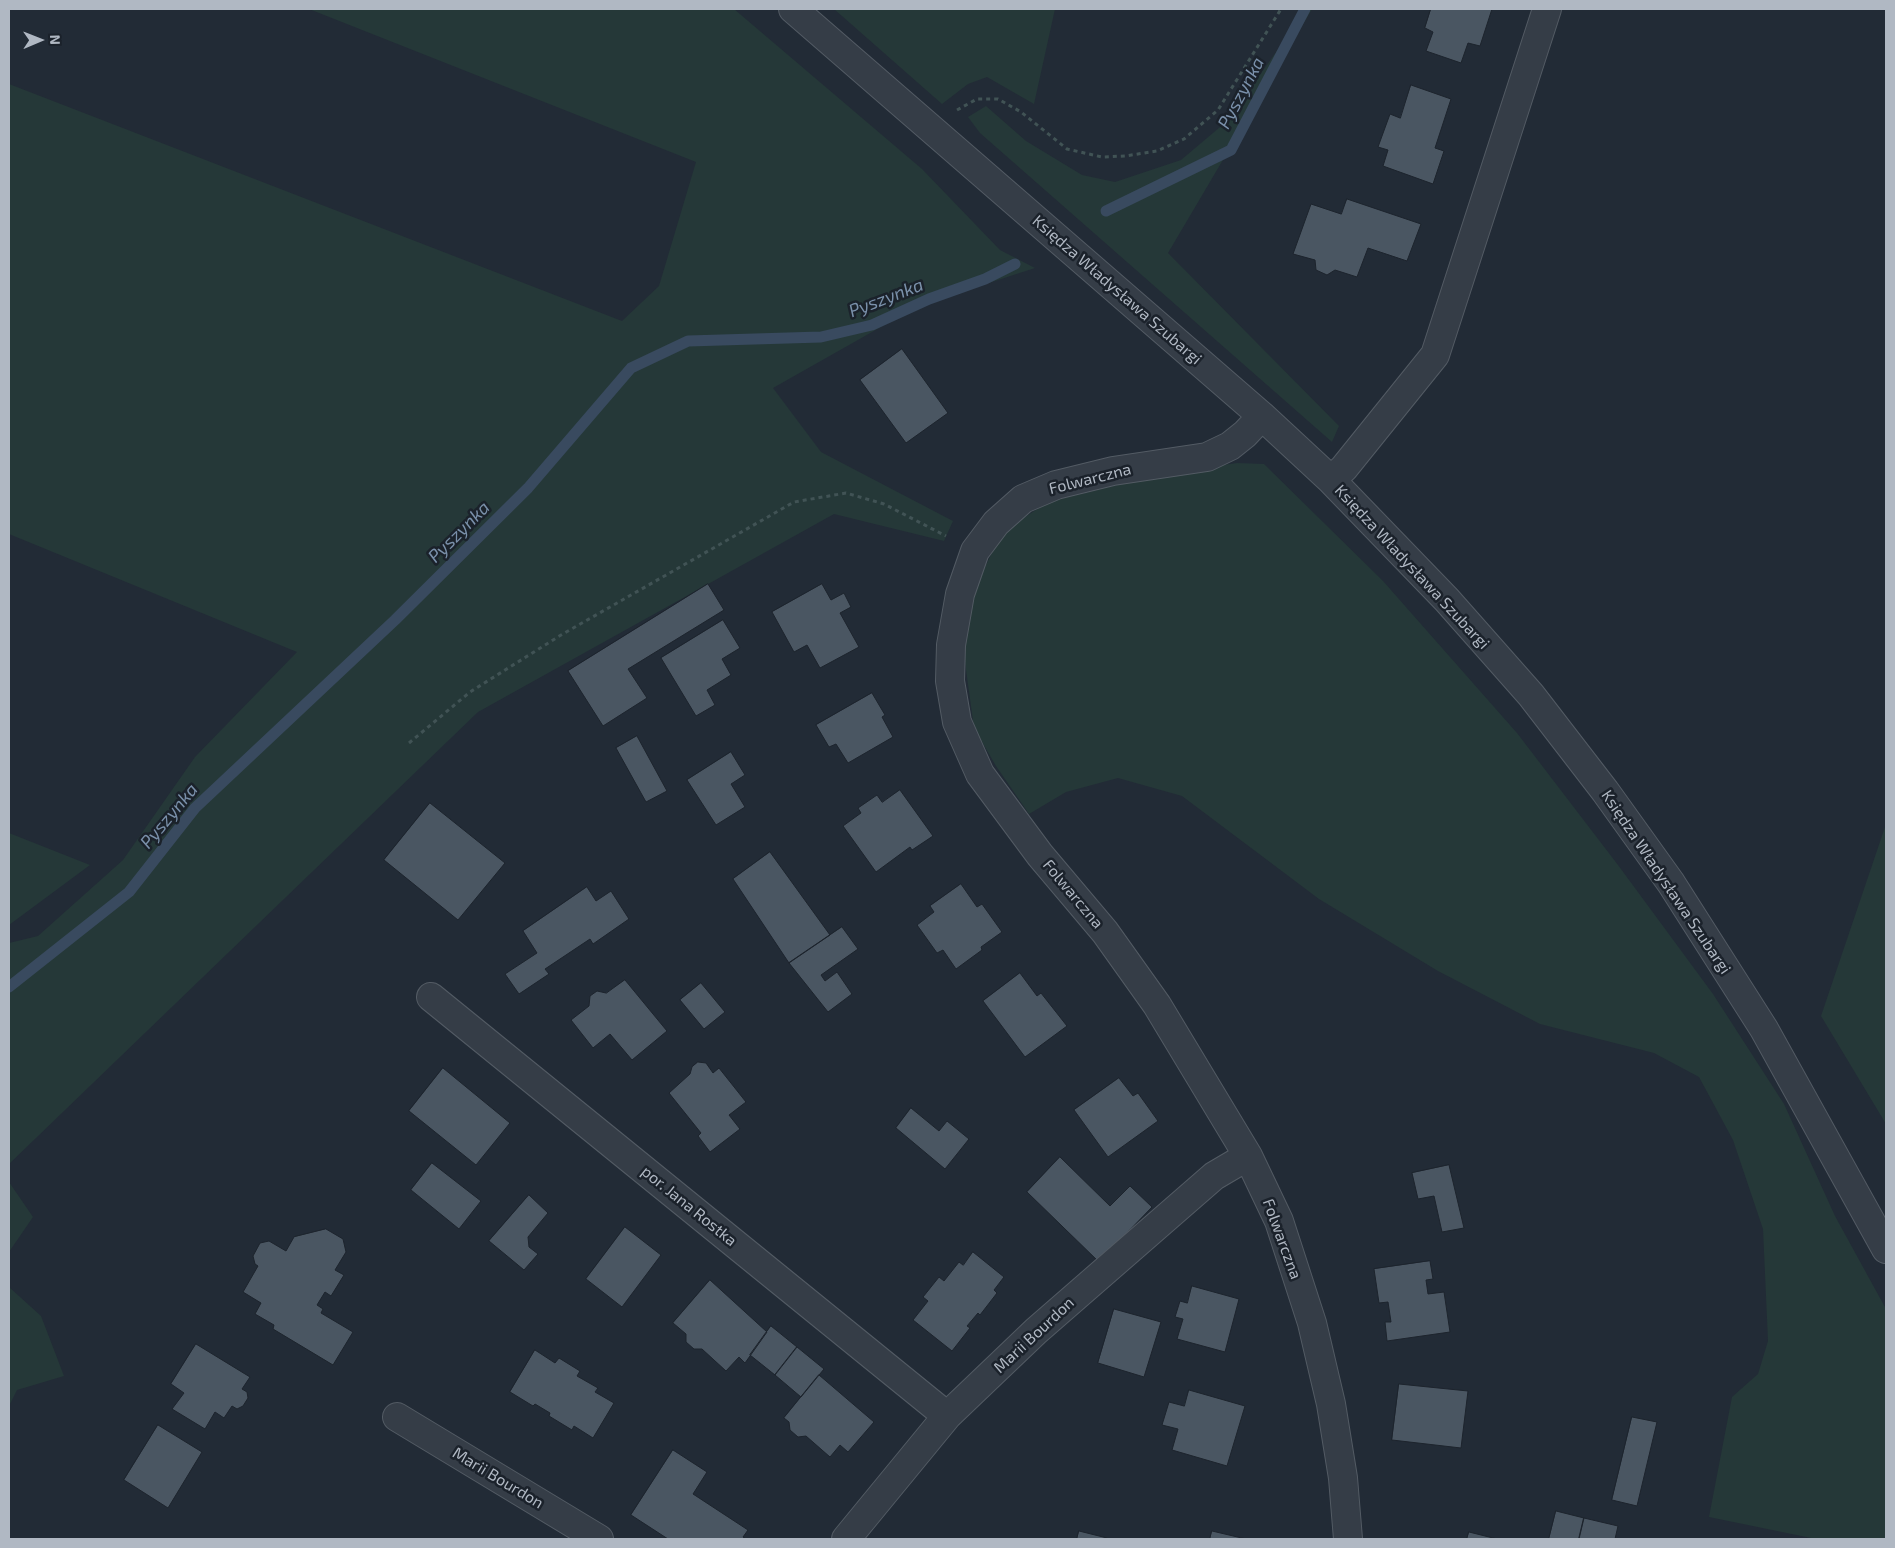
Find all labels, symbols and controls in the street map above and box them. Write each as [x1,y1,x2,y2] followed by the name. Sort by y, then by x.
[15,15,65,65] north arrow
[47,35,64,45] text: N
[1213,53,1269,133] water label: Pyszynka
[1029,211,1205,369] street label: Księdza Władysława Szubargi
[846,274,926,322] water label: Pyszynka
[1047,460,1133,498] street label: Folwarczna
[1331,481,1493,653] street label: Księdza Władysława Szubargi
[424,497,494,567] water label: Pyszynka
[136,779,202,853] water label: Pyszynka
[1597,786,1735,978] street label: Księdza Władysława Szubargi
[1039,856,1107,932] street label: Folwarczna
[637,1162,741,1250] street label: por. Jana Rostka
[1259,1196,1305,1282] street label: Folwarczna
[990,1293,1078,1377] street label: Marii Bourdon
[449,1443,547,1513] street label: Marii Bourdon

